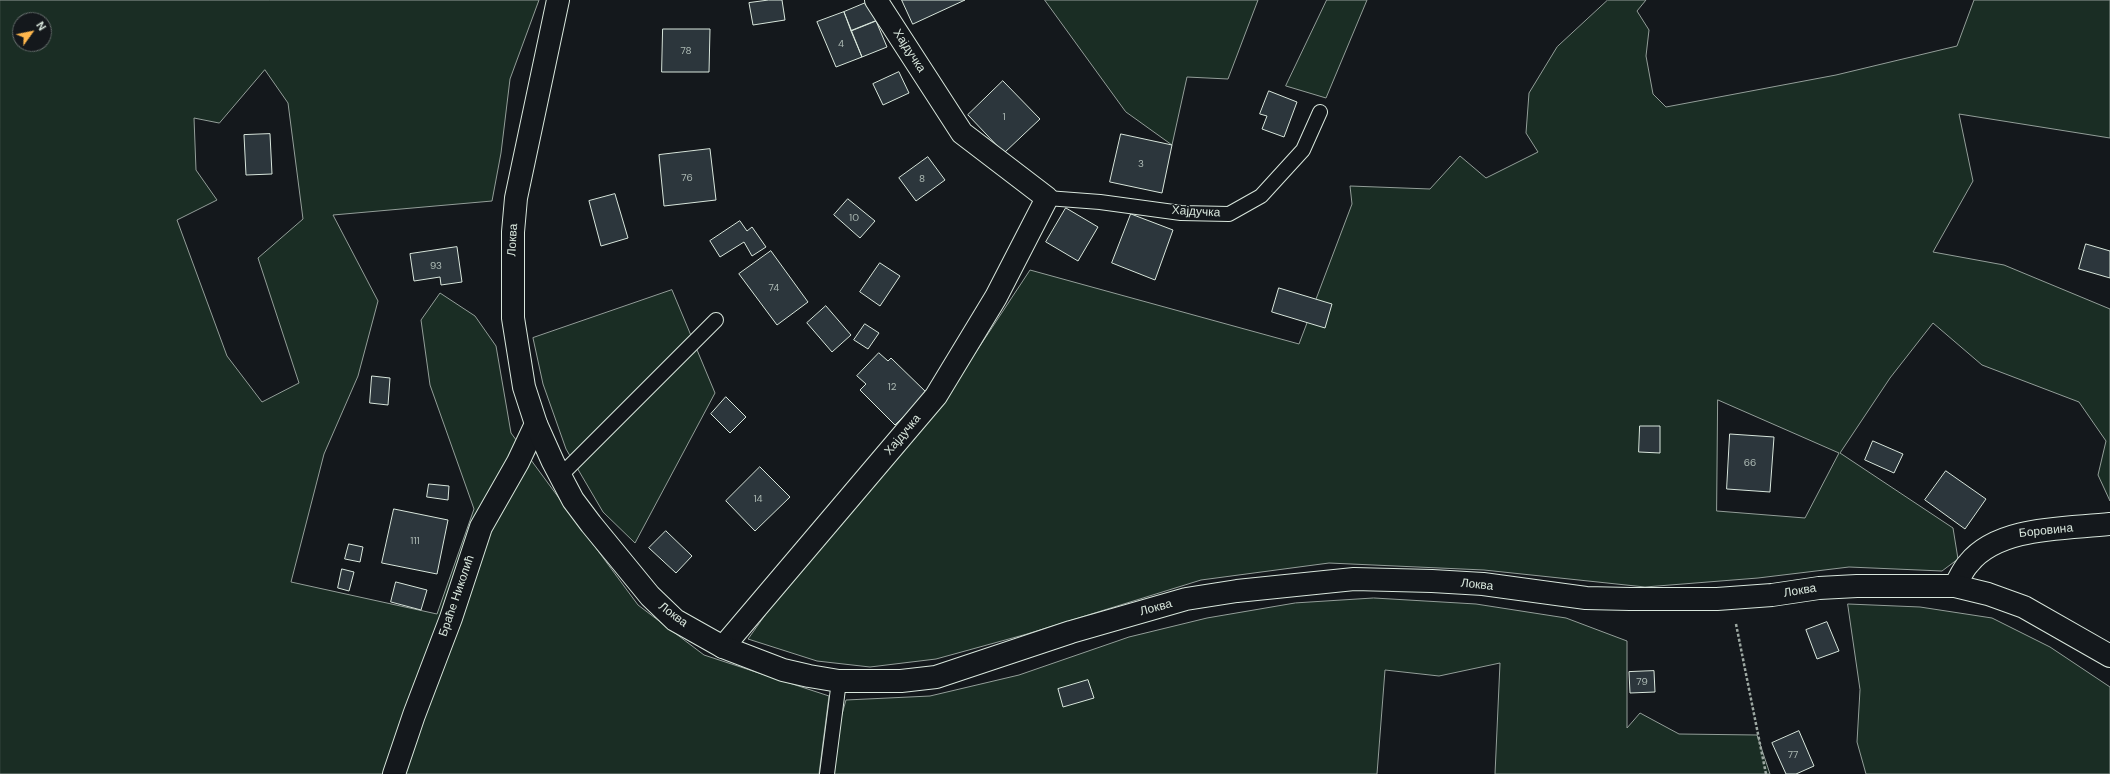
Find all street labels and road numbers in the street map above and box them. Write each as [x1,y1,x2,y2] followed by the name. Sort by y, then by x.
[890,27,928,75] street label: Хајдучка
[1171,204,1221,220] street label: Хајдучка
[505,223,521,257] street label: Локва
[882,412,924,458] street label: Хајдучка
[2018,521,2074,541] street label: Боровина
[436,553,478,639] street label: Браће Николић
[1460,576,1494,594] street label: Локва
[1783,581,1817,601] street label: Локва
[1138,597,1174,619] street label: Локва
[656,599,690,631] street label: Локва

